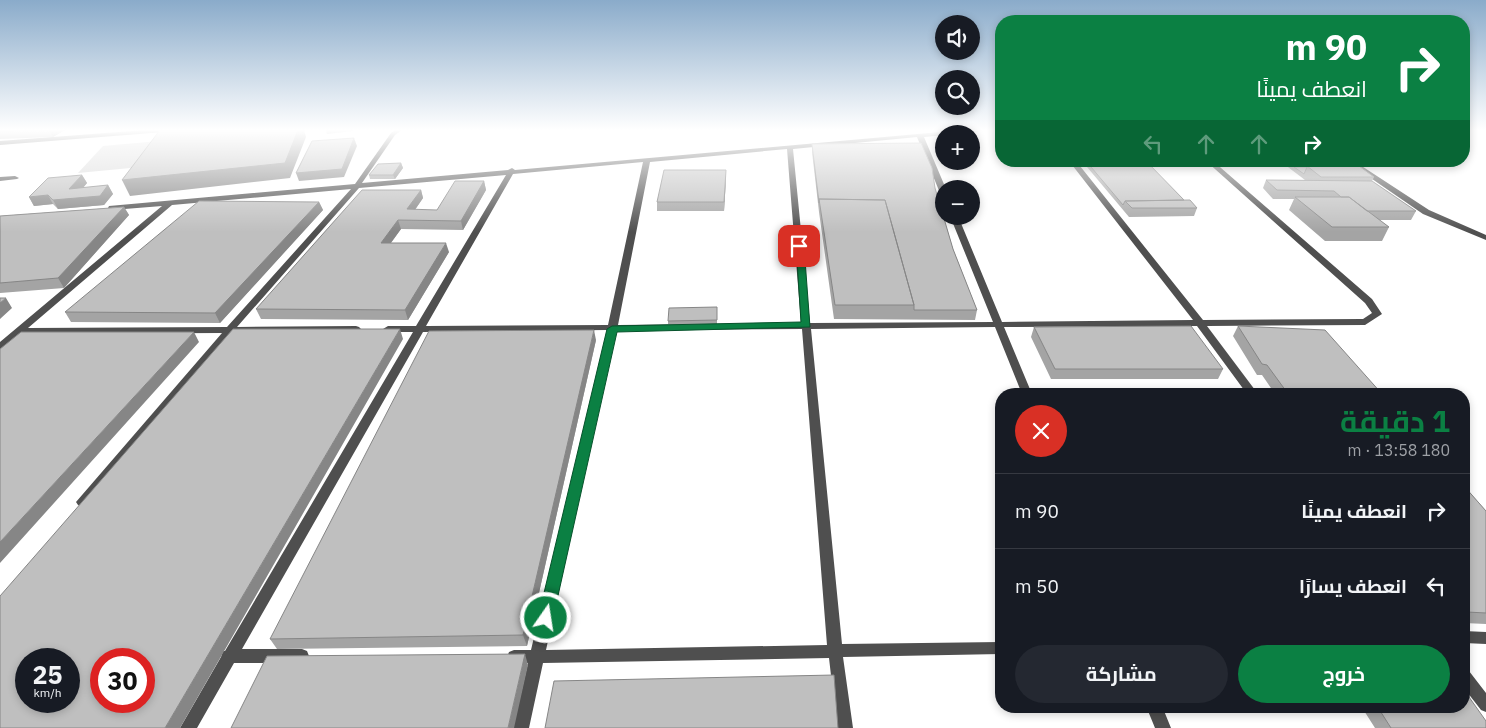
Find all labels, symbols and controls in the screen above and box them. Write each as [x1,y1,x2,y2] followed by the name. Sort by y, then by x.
[935,15,980,225] map controls
[935,15,980,60] button: sound
[1285,24,1367,70] text: 90 m
[1385,35,1450,100] icon: right
[935,70,980,115] button: search
[1256,74,1367,103] text: انعطف يمينًا
[935,125,980,170] button: +
[1139,130,1167,158] icon: left
[1192,130,1220,158] icon: ahead
[1245,130,1273,158] icon: ahead
[1298,130,1326,158] icon: right
[935,180,980,225] button: −
[778,225,820,267] pin
[785,232,813,260] icon: arrive
[1340,401,1450,440] text: 1 دقيقة
[1015,405,1067,457] button: close
[1348,440,1450,460] text: 180 m · 13:58
[1422,497,1450,525] icon: right
[1015,499,1059,523] text: 90 m
[1301,499,1407,523] text: انعطف يمينًا
[1422,572,1450,600] icon: left
[1015,574,1059,598] text: 50 m
[1299,574,1407,598] text: انعطف يسارًا
[519,591,571,643] position arrow
[1015,645,1228,703] button: مشاركة
[1238,645,1450,703] button: خروج
[90,648,155,713] speed limit sign: 30
[32,658,63,691] text: 25
[33,685,62,700] text: km/h

